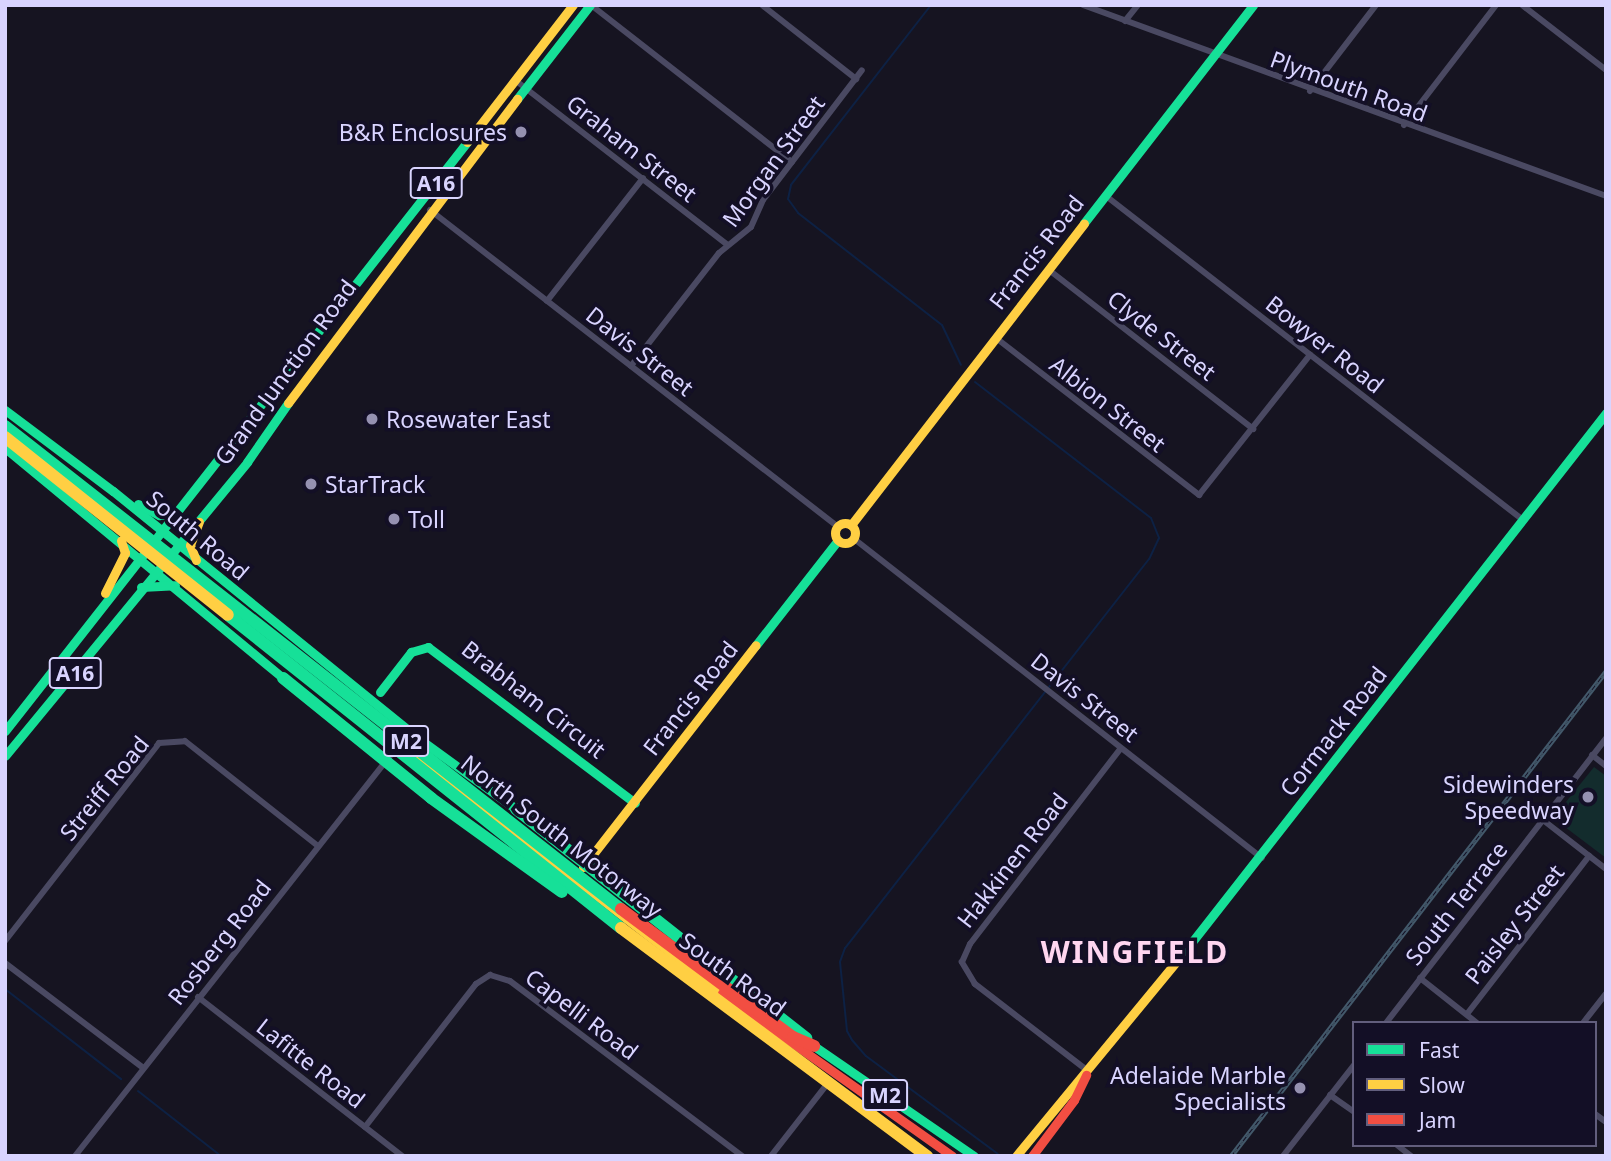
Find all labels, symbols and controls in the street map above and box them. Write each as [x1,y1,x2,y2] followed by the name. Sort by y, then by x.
[1267,45,1431,127] street label: Plymouth Road
[561,89,703,207] street label: Graham Street
[716,90,830,232] street label: Morgan Street
[339,118,507,146] place label: B&R Enclosures
[513,124,529,140] marker: B&R Enclosures
[408,166,464,200] road number: A16
[983,189,1089,315] street label: Francis Road
[208,274,362,470] street label: Grand Junction Road
[1102,284,1222,386] street label: Clyde Street
[1261,289,1389,399] street label: Bowyer Road
[581,301,699,401] street label: Davis Street
[1045,350,1171,458] street label: Albion Street
[386,405,550,433] place label: Rosewater East
[364,411,380,427] marker: Rosewater East
[325,470,425,498] place label: StarTrack
[303,476,319,492] marker: StarTrack
[141,484,255,586] street label: South Road
[408,505,445,533] place label: Toll
[386,511,402,527] marker: Toll
[457,634,611,764] street label: Brabham Circuit
[637,635,743,761] street label: Francis Road
[1026,647,1144,747] street label: Davis Street
[47,656,103,690] road number: A16
[1274,661,1392,801] street label: Cormack Road
[382,724,430,758] road number: M2
[54,730,154,846] street label: Streiff Road
[456,749,668,923] street label: North South Motorway
[1443,770,1574,824] place label: Sidewinders Speedway
[951,787,1073,933] street label: Hakkinen Road
[1580,789,1596,805] marker: Sidewinders Speedway
[1399,836,1513,970] street label: South Terrace
[1459,859,1569,989] street label: Paisley Street
[162,874,276,1010] street label: Rosberg Road
[675,926,791,1022] street label: South Road
[1042,934,1228,970] district label: WINGFIELD
[520,963,644,1065] street label: Capelli Road
[251,1012,371,1114] street label: Lafitte Road
[1352,1021,1597,1147] legend
[1419,1036,1459,1064] text: Fast
[1110,1061,1286,1115] place label: Adelaide Marble Specialists
[1419,1071,1465,1099] text: Slow
[860,1078,910,1112] road number: M2
[1292,1080,1308,1096] marker: Adelaide Marble Specialists
[1419,1106,1456,1134] text: Jam

